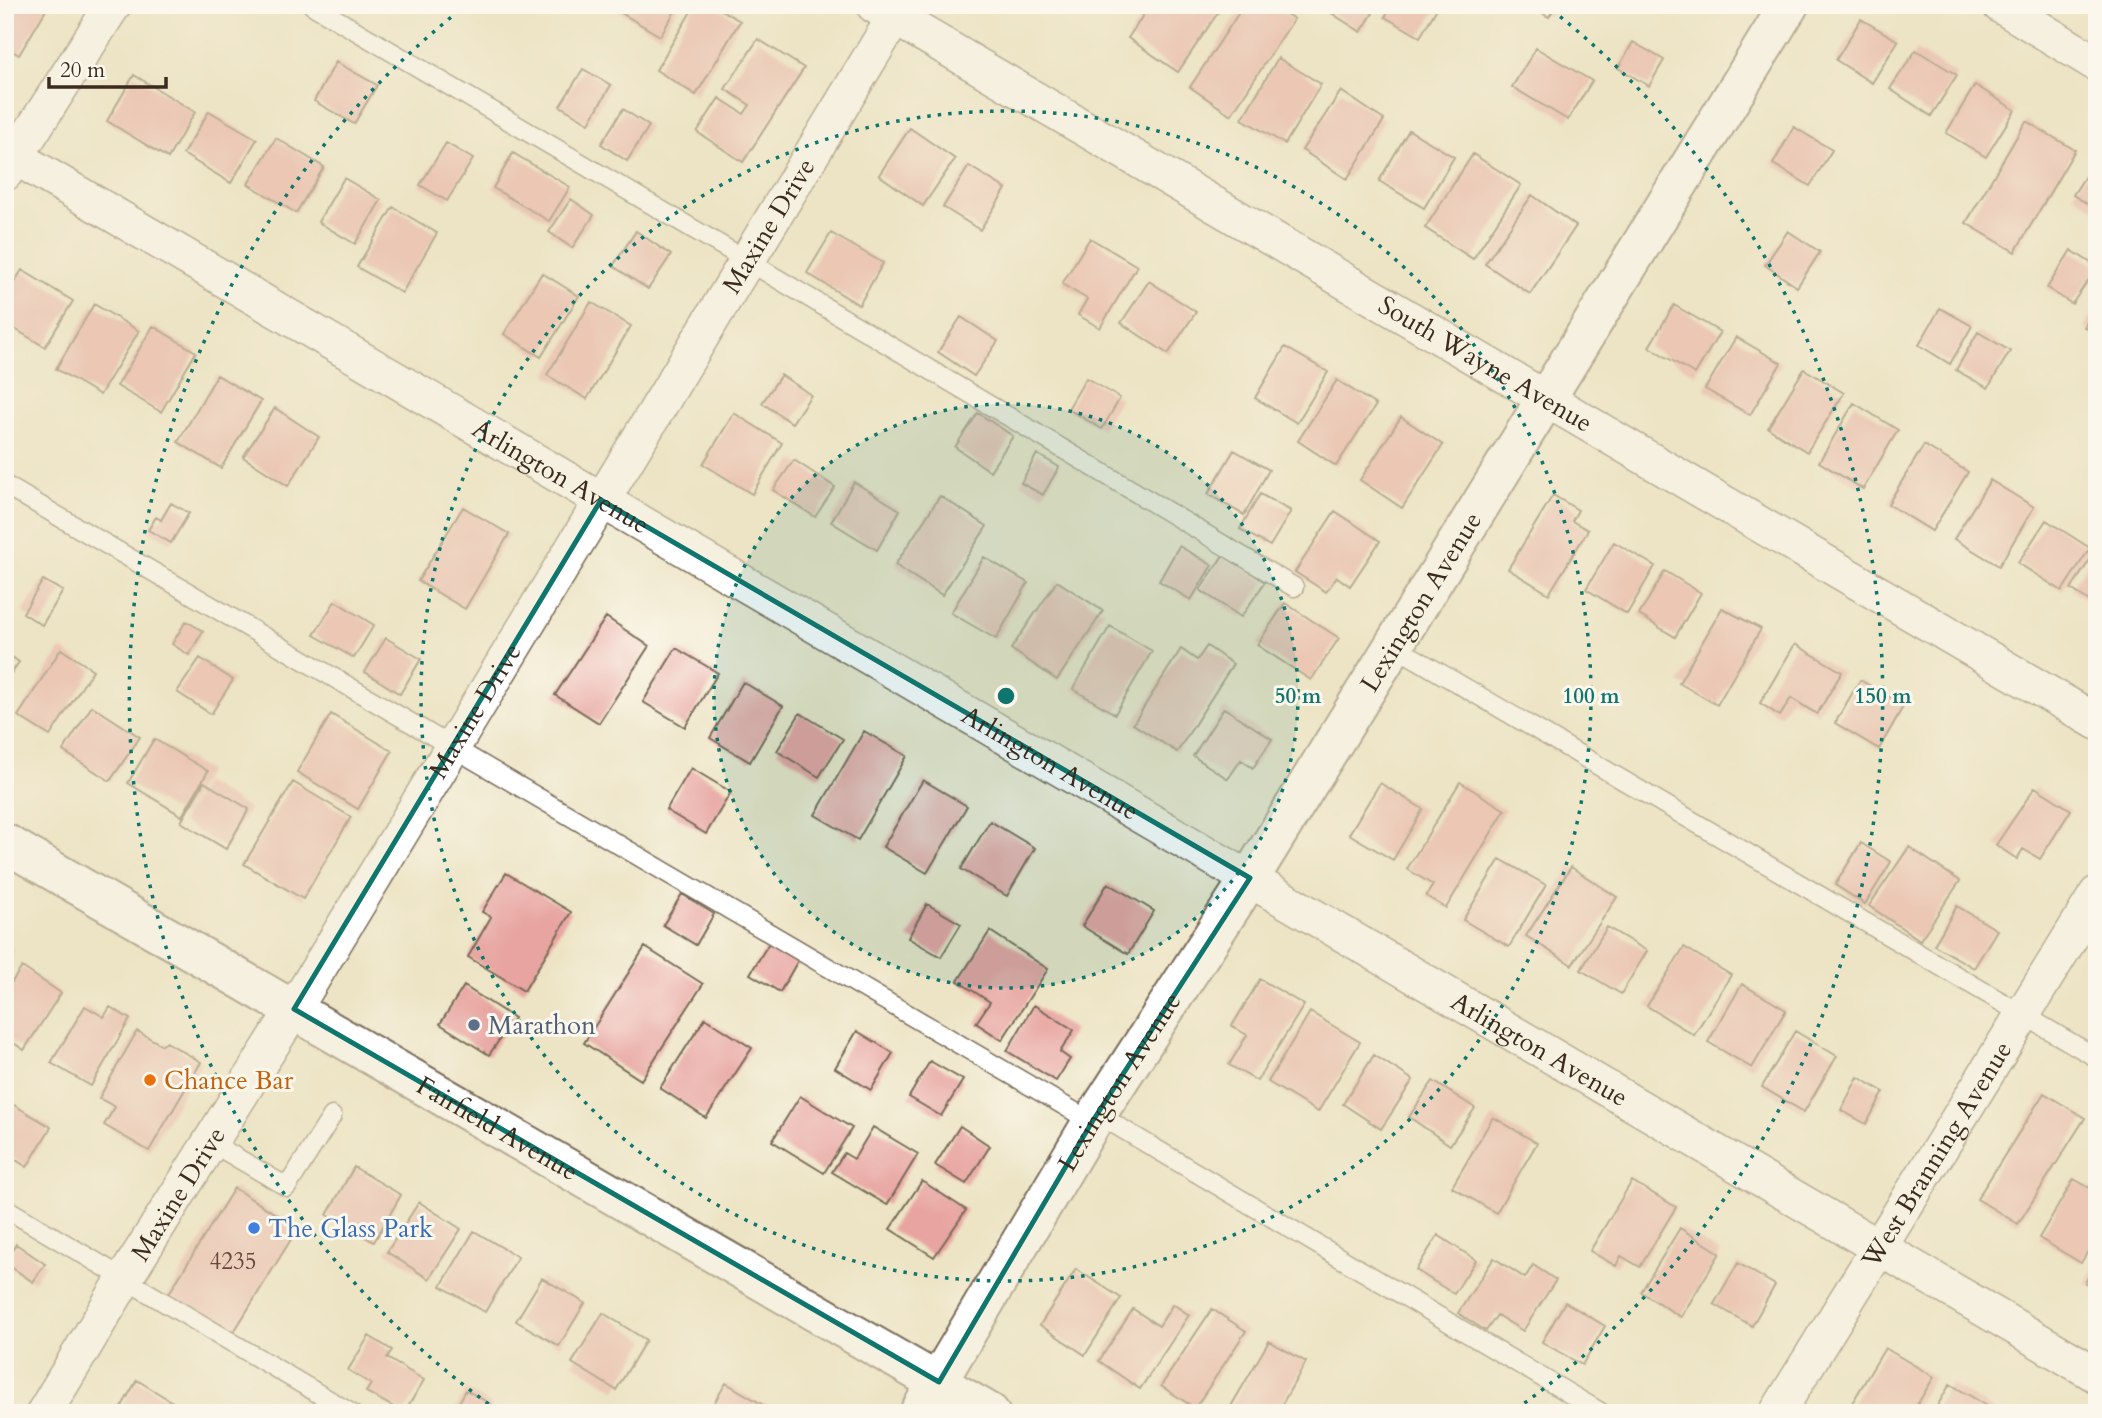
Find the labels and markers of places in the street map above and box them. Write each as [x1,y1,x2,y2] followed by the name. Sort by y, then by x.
[994,684,1018,708] centre of rings
[488,1008,596,1043] place label: Marathon
[466,1017,482,1033] marker: Marathon
[164,1063,294,1098] place label: Chance Bar
[142,1072,158,1088] marker: Chance Bar
[268,1211,433,1246] place label: The Glass Park
[246,1220,262,1236] marker: The Glass Park

